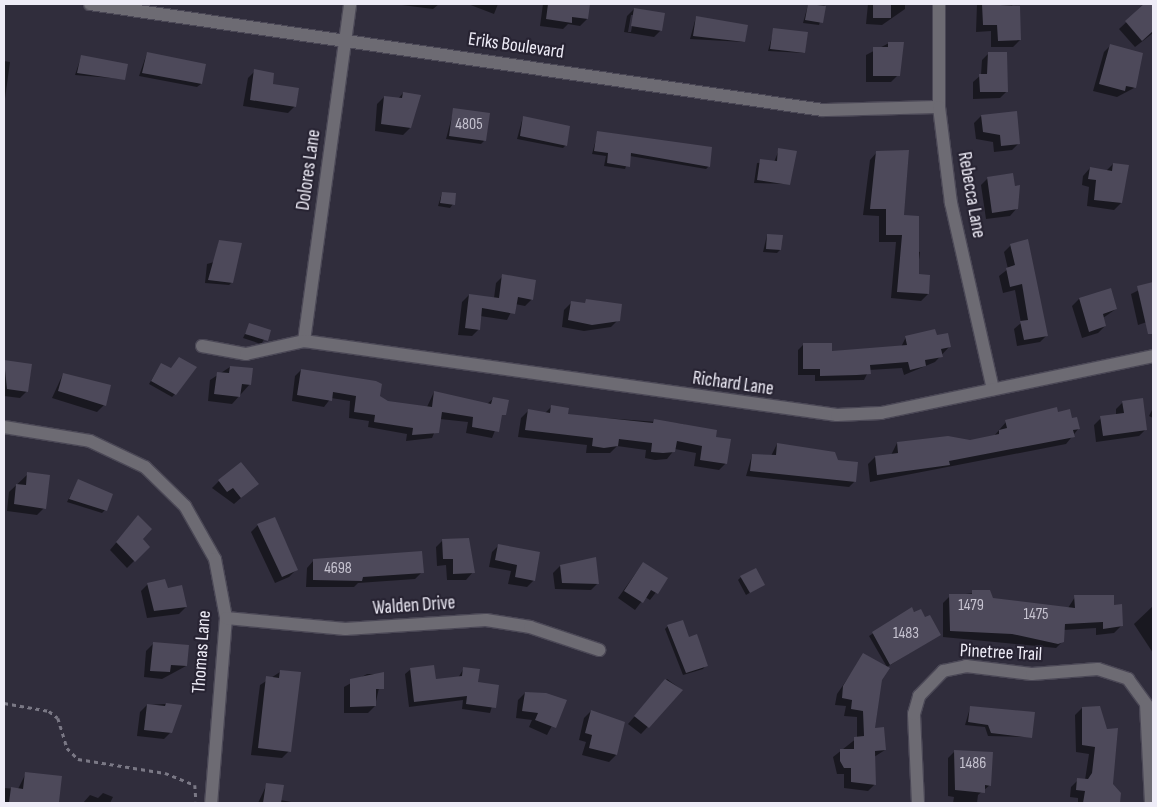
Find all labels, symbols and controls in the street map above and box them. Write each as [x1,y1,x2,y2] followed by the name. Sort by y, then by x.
[467,28,565,64] street label: Eriks Boulevard
[455,115,483,135] house number: 4805
[292,128,326,212] street label: Dolores Lane
[952,150,990,240] street label: Rebecca Lane
[691,367,775,401] street label: Richard Lane
[324,559,352,579] house number: 4698
[372,592,456,620] street label: Walden Drive
[958,596,984,616] house number: 1479
[1024,605,1048,625] house number: 1475
[188,610,216,694] street label: Thomas Lane
[893,624,919,644] house number: 1483
[959,639,1043,667] street label: Pinetree Trail
[960,754,986,774] house number: 1486

